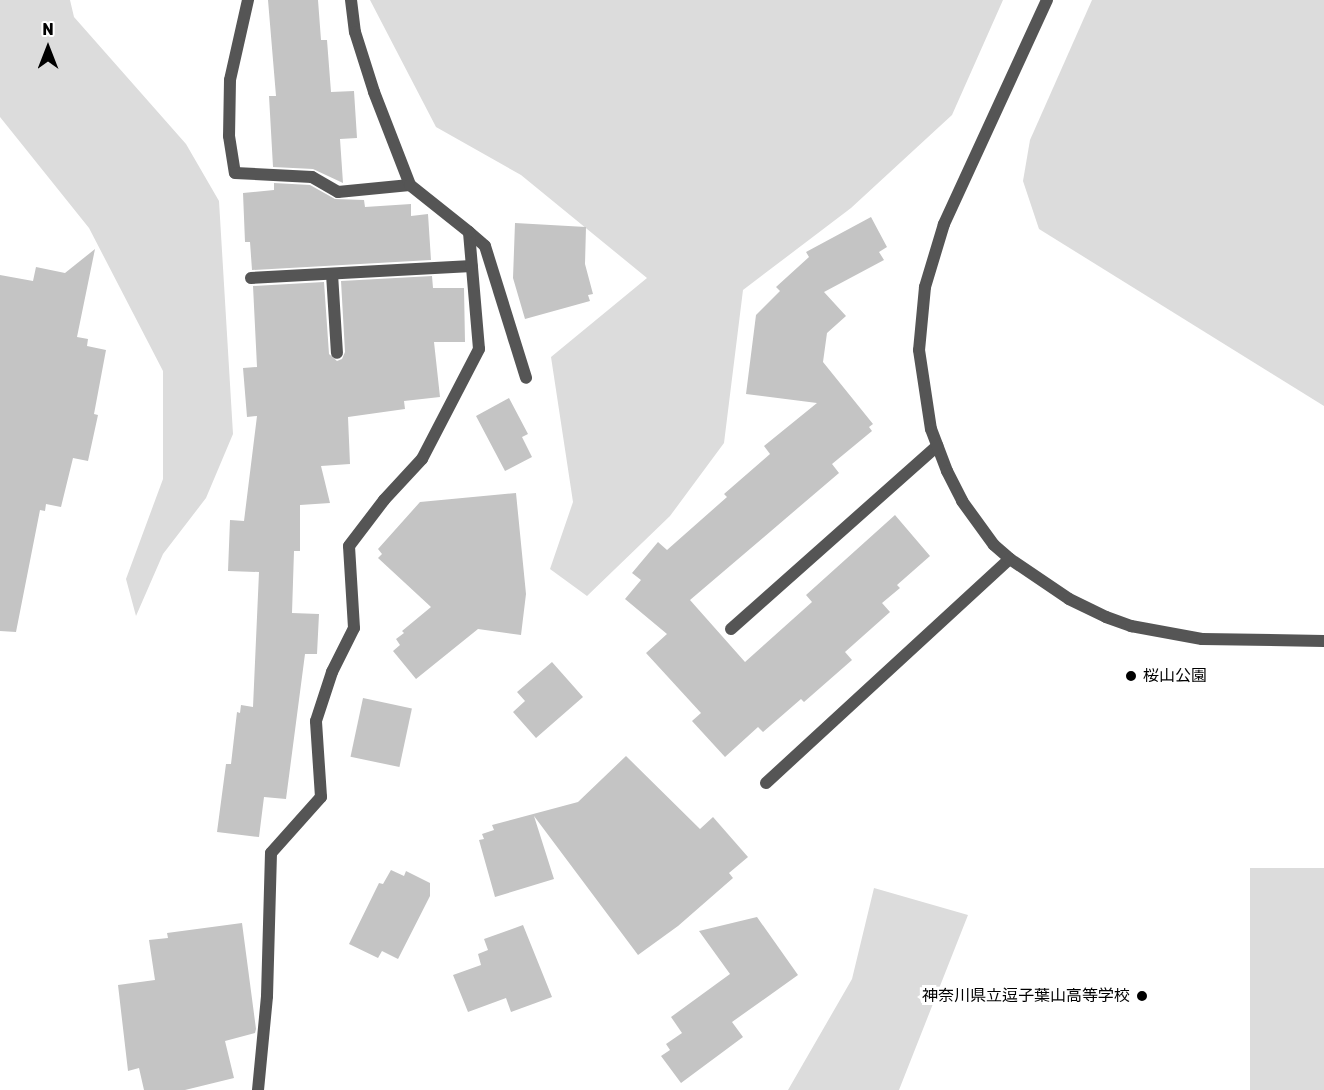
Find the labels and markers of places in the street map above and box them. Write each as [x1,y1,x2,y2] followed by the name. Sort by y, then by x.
[1143,666,1207,686] place label: 桜山公園
[1124,669,1138,683] marker: 桜山公園
[922,986,1130,1006] place label: 神奈川県立逗子葉山高等学校
[1135,989,1149,1003] marker: 神奈川県立逗子葉山高等学校

